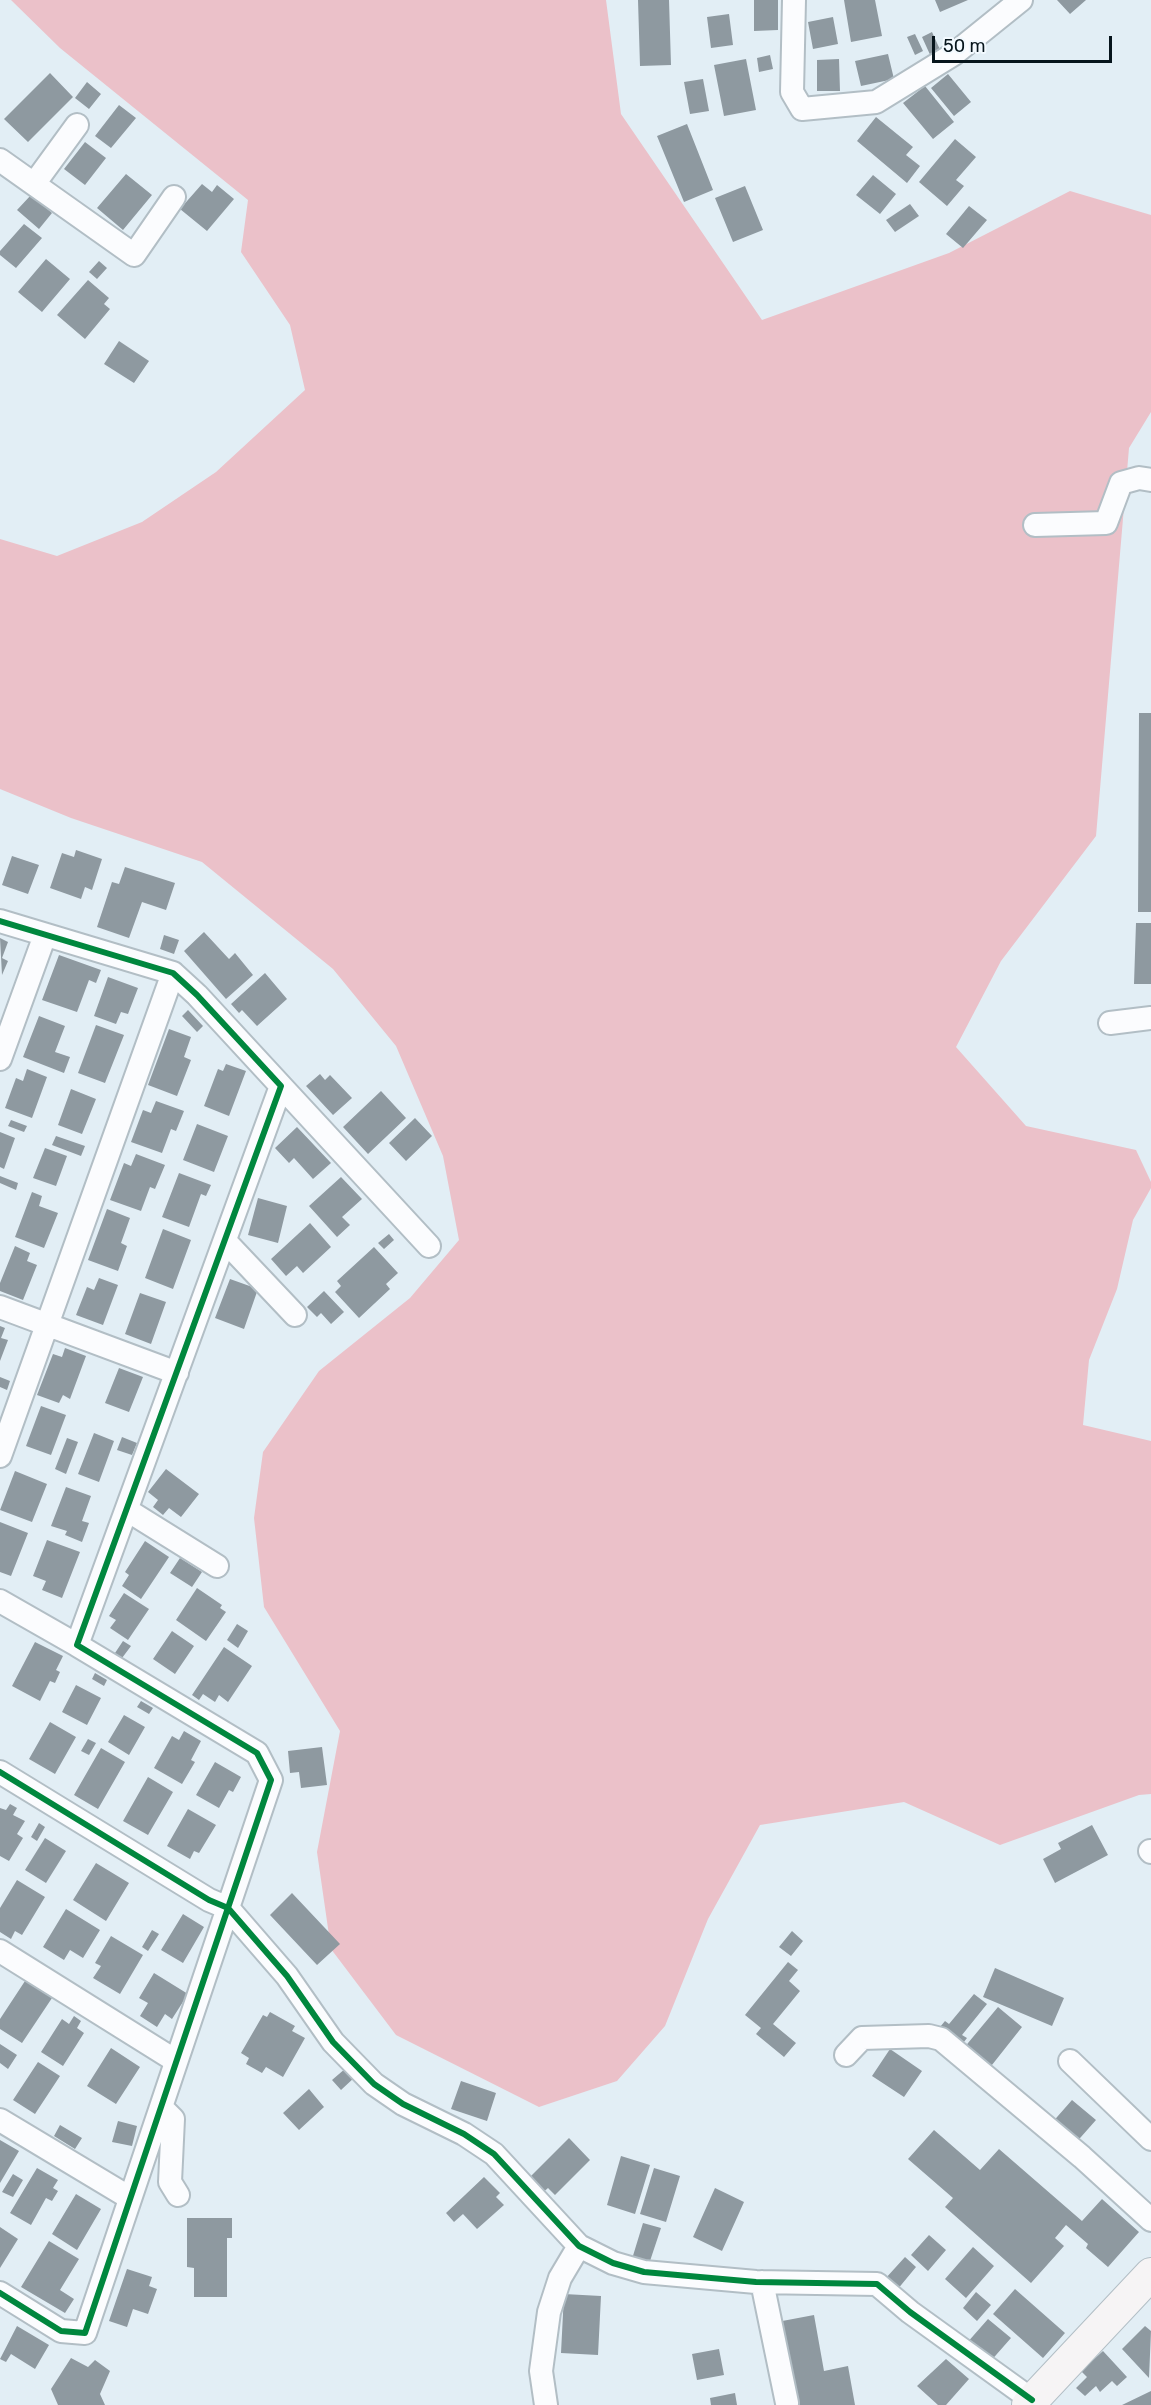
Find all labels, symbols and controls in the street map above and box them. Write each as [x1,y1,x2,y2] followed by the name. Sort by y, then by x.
[935,24,1115,62] scale bar
[943,35,986,57] text: 50 m

